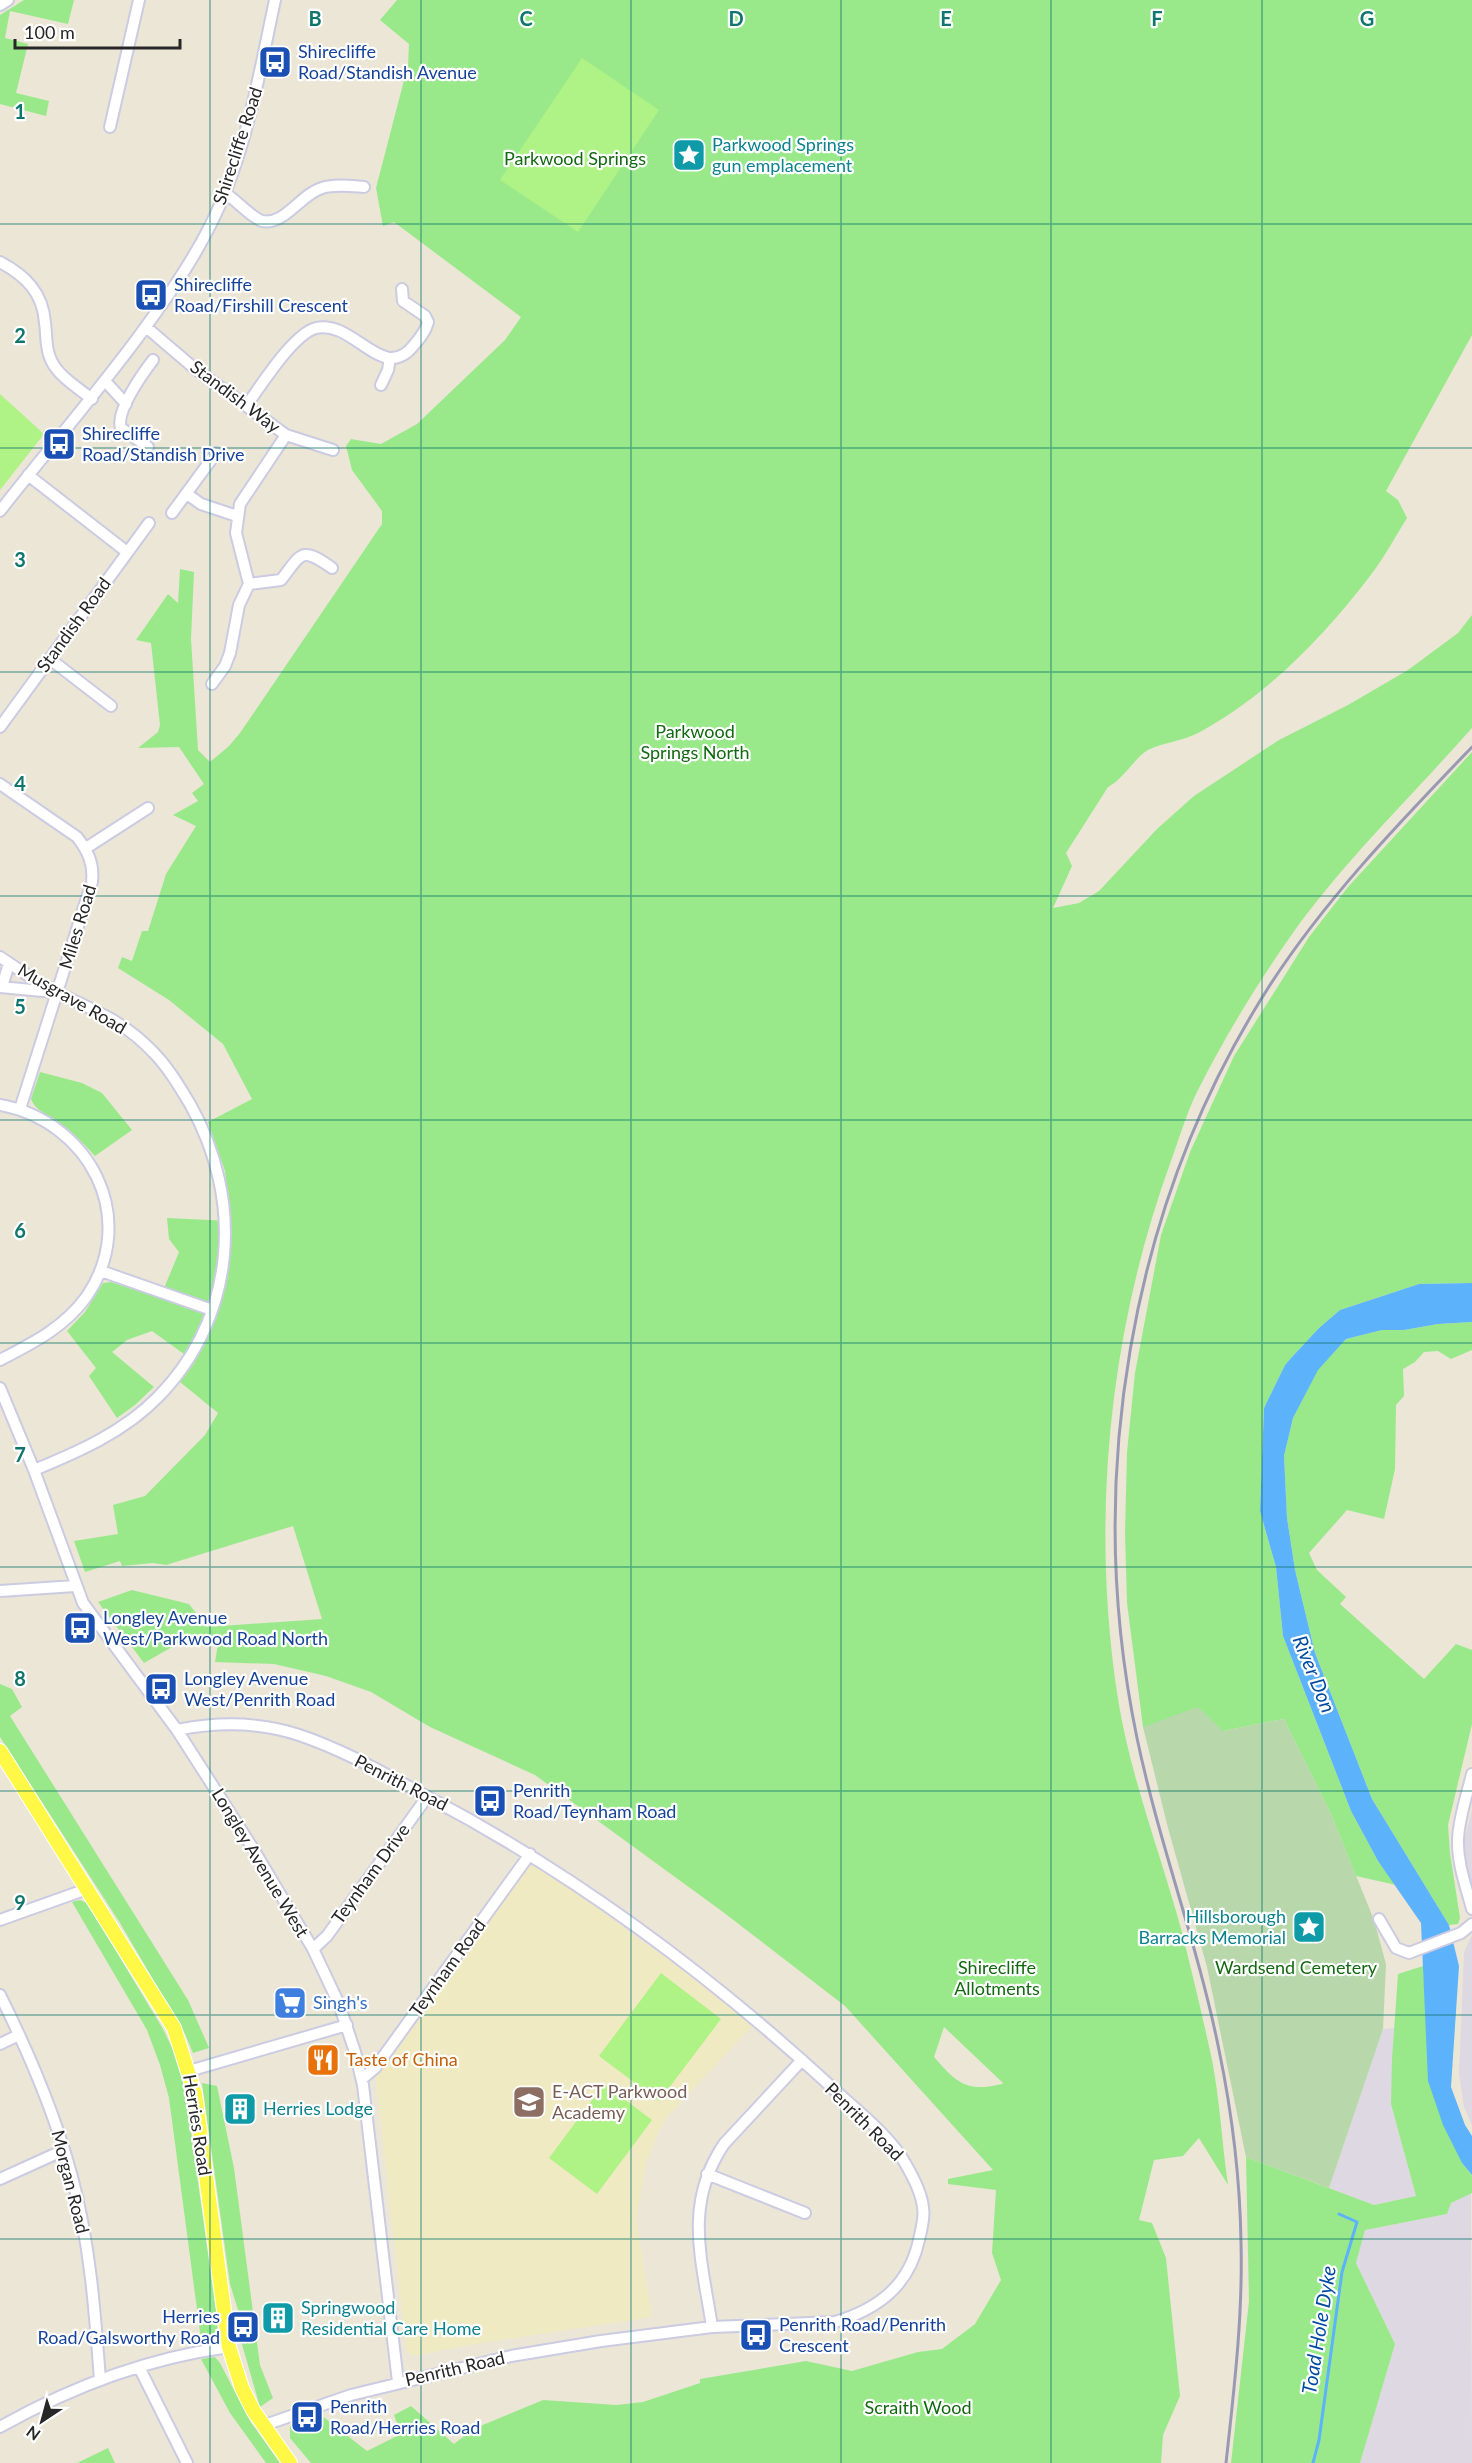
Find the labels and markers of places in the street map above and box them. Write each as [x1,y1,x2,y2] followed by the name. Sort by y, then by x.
[298,40,477,83] place label: Shirecliffe Road/Standish Avenue
[257,44,293,80] bus stop icon: Shirecliffe Road/Standish Avenue
[712,133,854,176] place label: Parkwood Springs gun emplacement
[671,137,707,173] place icon: Parkwood Springs gun emplacement
[174,273,349,316] place label: Shirecliffe Road/Firshill Crescent
[133,277,169,313] bus stop icon: Shirecliffe Road/Firshill Crescent
[82,422,245,465] place label: Shirecliffe Road/Standish Drive
[41,426,77,462] bus stop icon: Shirecliffe Road/Standish Drive
[103,1606,328,1649] place label: Longley Avenue West/Parkwood Road North
[62,1610,98,1646] bus stop icon: Longley Avenue West/Parkwood Road North
[184,1667,335,1710] place label: Longley Avenue West/Penrith Road
[143,1671,179,1707] bus stop icon: Longley Avenue West/Penrith Road
[513,1779,676,1822] place label: Penrith Road/Teynham Road
[472,1783,508,1819] bus stop icon: Penrith Road/Teynham Road
[1138,1905,1286,1948] place label: Hillsborough Barracks Memorial
[1291,1909,1327,1945] place icon: Hillsborough Barracks Memorial
[272,1985,308,2021] supermarket icon: Singh's
[313,1991,368,2013] place label: Singh's
[305,2042,341,2078] restaurant icon: Taste of China
[346,2048,458,2070] place label: Taste of China
[552,2080,687,2123] place label: E-ACT Parkwood Academy
[511,2084,547,2120] school or university icon: E-ACT Parkwood Academy
[222,2091,258,2127] building icon: Herries Lodge
[263,2097,373,2119] place label: Herries Lodge
[301,2296,481,2339] place label: Springwood Residential Care Home
[260,2300,296,2336] building icon: Springwood Residential Care Home
[38,2305,220,2348] place label: Herries Road/Galsworthy Road
[225,2309,261,2345] bus stop icon: Herries Road/Galsworthy Road
[779,2313,946,2356] place label: Penrith Road/Penrith Crescent
[738,2317,774,2353] bus stop icon: Penrith Road/Penrith Crescent
[330,2395,480,2438] place label: Penrith Road/Herries Road
[289,2399,325,2435] bus stop icon: Penrith Road/Herries Road

